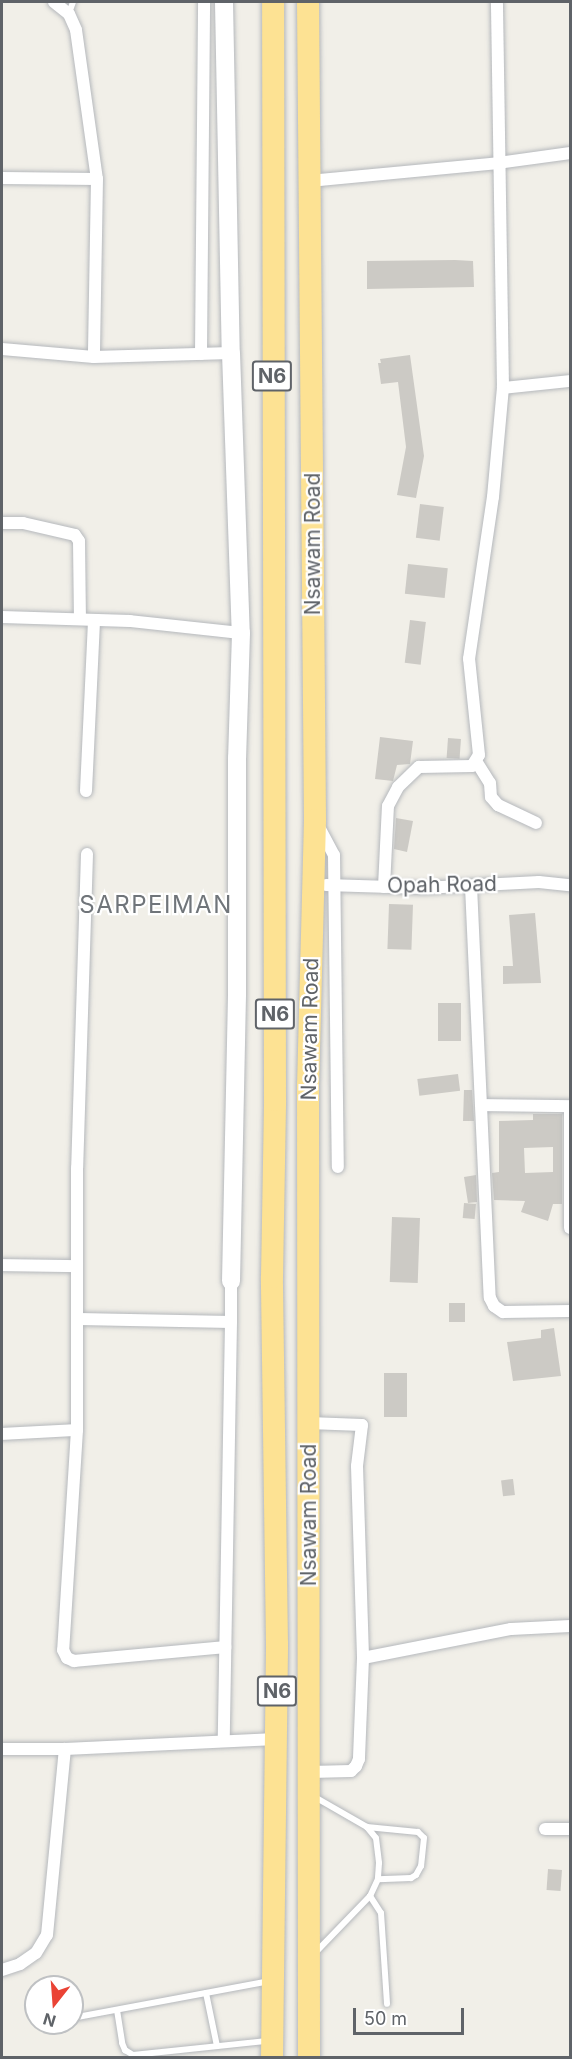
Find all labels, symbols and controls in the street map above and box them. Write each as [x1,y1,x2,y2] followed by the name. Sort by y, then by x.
[251,359,293,393] road number: N6
[300,473,326,615] street label: Nsawam Road
[387,871,497,899] street label: Opah Road
[79,891,233,919] district label: SARPEIMAN
[296,957,324,1101] street label: Nsawam Road
[254,997,296,1031] road number: N6
[296,1444,322,1586] street label: Nsawam Road
[256,1674,298,1708] road number: N6
[24,1975,84,2035] north arrow
[356,1996,467,2034] scale bar
[364,2008,407,2029] text: 50 m
[41,2009,58,2032] text: N

